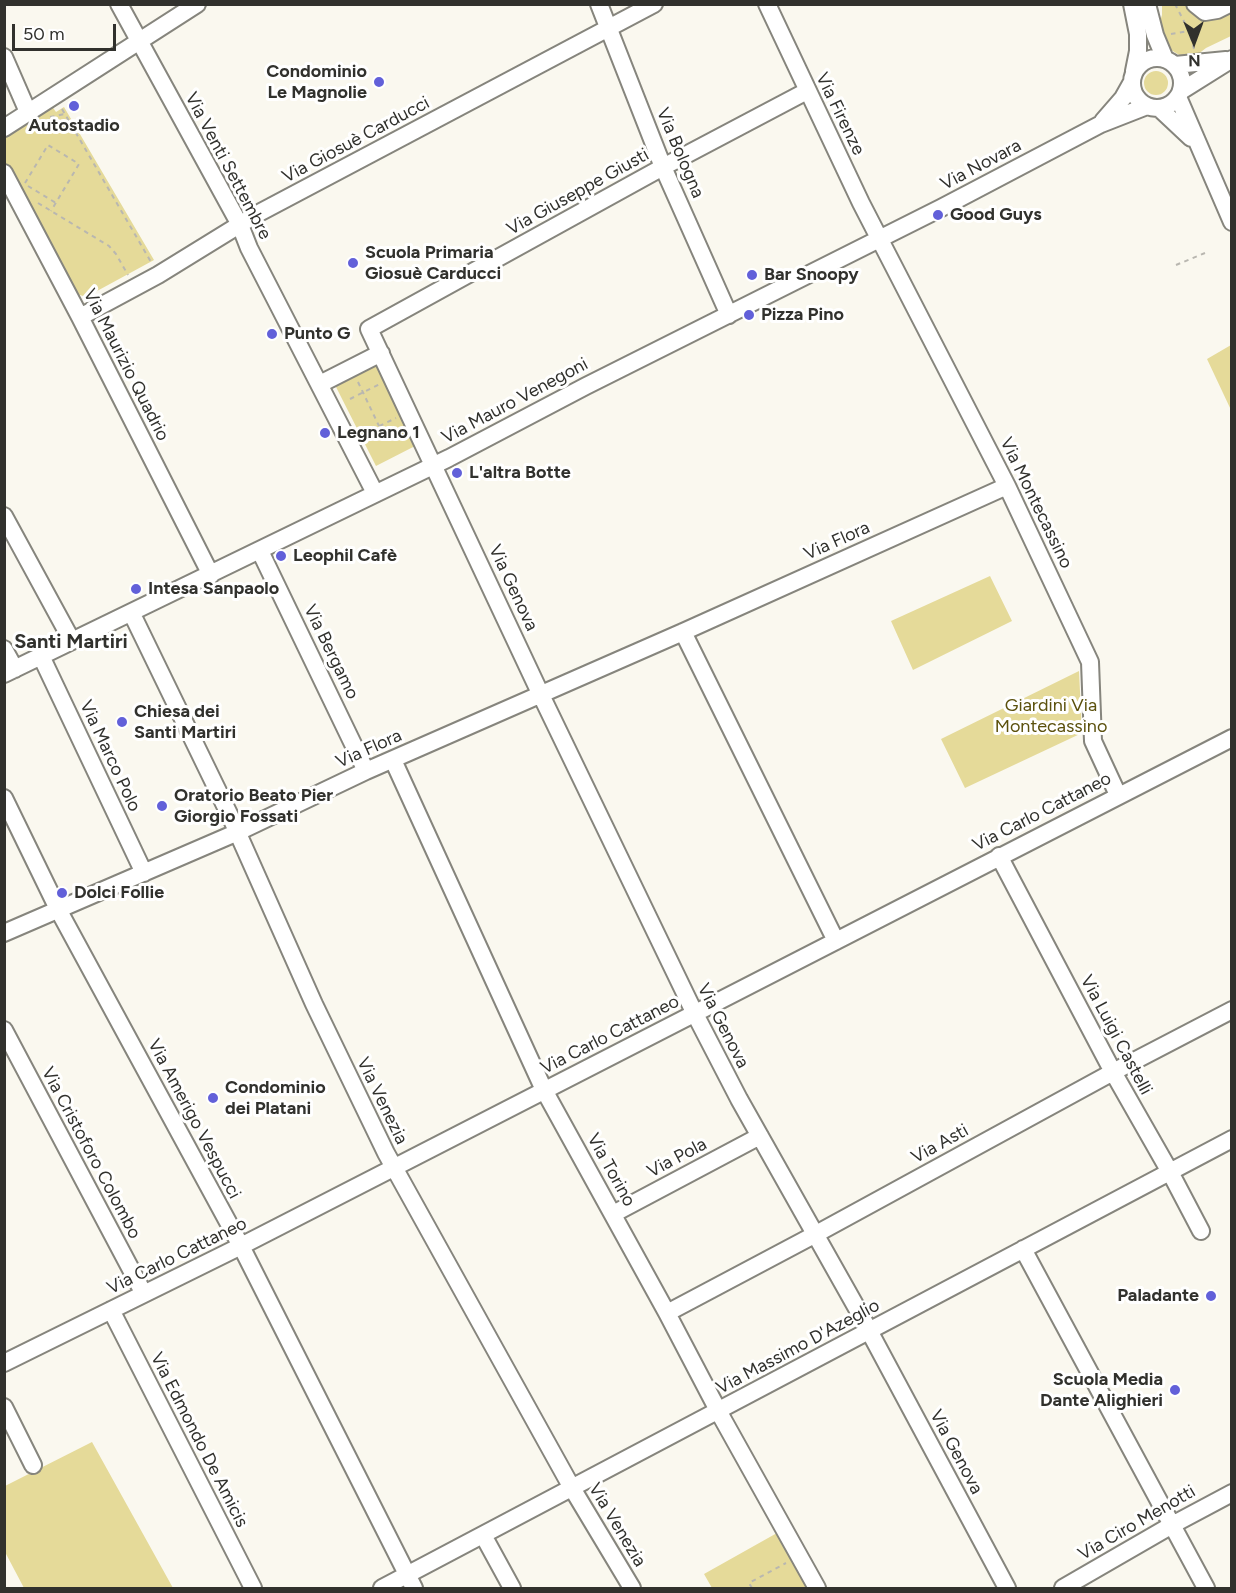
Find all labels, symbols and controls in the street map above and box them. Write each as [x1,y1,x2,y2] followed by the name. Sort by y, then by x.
[15,12,118,50] scale bar
[1164,12,1224,72] north arrow
[23,23,65,45] text: 50 m
[1188,51,1201,70] text: N
[266,61,367,104] place label: Condominio Le Magnolie
[811,69,869,159] street label: Via Firenze
[372,75,386,89] marker: Condominio Le Magnolie
[180,89,276,243] street label: Via Venti Settembre
[279,92,433,188] street label: Via Giosuè Carducci
[67,99,81,113] marker: Autostadio
[651,105,709,201] street label: Via Bologna
[28,115,120,137] place label: Autostadio
[937,135,1025,195] street label: Via Novara
[503,144,653,240] street label: Via Giuseppe Giusti
[950,204,1042,226] place label: Good Guys
[931,208,945,222] marker: Good Guys
[365,242,501,284] place label: Scuola Primaria Giosuè Carducci
[346,256,360,270] marker: Scuola Primaria Giosuè Carducci
[764,264,859,286] place label: Bar Snoopy
[745,268,759,282] marker: Bar Snoopy
[78,286,174,444] street label: Via Maurizio Quadrio
[761,304,844,326] place label: Pizza Pino
[742,308,756,322] marker: Pizza Pino
[284,323,350,345] place label: Punto G
[265,327,279,341] marker: Punto G
[438,353,592,449] street label: Via Mauro Venegoni
[337,422,420,444] place label: Legnano 1
[318,426,332,440] marker: Legnano 1
[995,434,1077,572] street label: Via Montecassino
[469,462,571,484] place label: L'altra Botte
[450,466,464,480] marker: L'altra Botte
[801,517,873,565] street label: Via Flora
[484,542,542,634] street label: Via Genova
[293,545,397,567] place label: Leophil Cafè
[274,549,288,563] marker: Leophil Cafè
[148,578,279,600] place label: Intesa Sanpaolo
[129,582,143,596] marker: Intesa Sanpaolo
[299,601,363,703] street label: Via Bergamo
[14,630,128,654] district label: Santi Martiri
[995,695,1107,738] park label: Giardini Via Montecassino
[75,697,145,815] street label: Via Marco Polo
[134,701,236,744] place label: Chiesa dei Santi Martiri
[115,715,129,729] marker: Chiesa dei Santi Martiri
[333,725,405,773] street label: Via Flora
[969,768,1115,856] street label: Via Carlo Cattaneo
[174,785,333,828] place label: Oratorio Beato Pier Giorgio Fossati
[155,799,169,813] marker: Oratorio Beato Pier Giorgio Fossati
[74,882,164,904] place label: Dolci Follie
[55,886,69,900] marker: Dolci Follie
[1075,972,1157,1098] street label: Via Luigi Castelli
[692,980,754,1072] street label: Via Genova
[537,991,683,1079] street label: Via Carlo Cattaneo
[143,1036,245,1202] street label: Via Amerigo Vespucci
[352,1054,412,1148] street label: Via Venezia
[37,1064,145,1242] street label: Via Cristoforo Colombo
[225,1077,326,1120] place label: Condominio dei Platani
[206,1091,220,1105] marker: Condominio dei Platani
[908,1120,972,1168] street label: Via Asti
[582,1130,640,1210] street label: Via Torino
[644,1133,710,1183] street label: Via Pola
[104,1213,250,1299] street label: Via Carlo Cattaneo
[1117,1285,1199,1307] place label: Paladante
[1204,1289,1218,1303] marker: Paladante
[713,1295,883,1399] street label: Via Massimo D'Azeglio
[145,1349,253,1531] street label: Via Edmondo De Amicis
[1040,1369,1163,1412] place label: Scuola Media Dante Alighieri
[1168,1383,1182,1397] marker: Scuola Media Dante Alighieri
[925,1406,987,1498] street label: Via Genova
[584,1479,650,1571] street label: Via Venezia
[1075,1481,1199,1565] street label: Via Ciro Menotti

